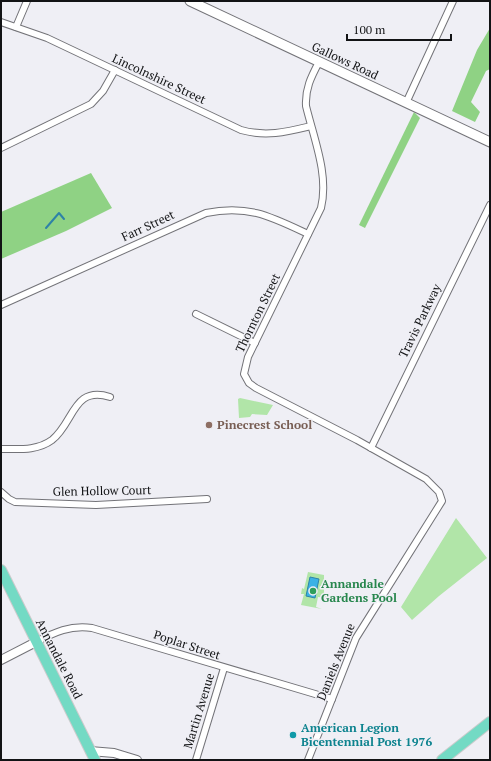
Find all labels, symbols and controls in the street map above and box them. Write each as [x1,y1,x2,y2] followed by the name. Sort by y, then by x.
[347,16,451,42] scale bar
[353,22,386,37] text: 100 m
[310,39,381,83] street label: Gallows Road
[110,50,209,107] street label: Lincolnshire Street
[119,207,177,244] street label: Farr Street
[232,270,283,355] street label: Thornton Street
[395,281,444,360] street label: Travis Parkway
[217,417,312,432] place label: Pinecrest School
[204,420,214,430] marker: Pinecrest School
[53,482,152,499] street label: Glen Hollow Court
[321,576,397,605] place label: Annandale Gardens Pool
[308,586,318,596] marker: Annandale Gardens Pool
[33,616,86,702] street label: Annandale Road
[313,621,358,703] street label: Daniels Avenue
[152,627,223,663] street label: Poplar Street
[180,671,217,750] street label: Martin Avenue
[301,720,432,749] place label: American Legion Bicentennial Post 1976
[288,730,298,740] marker: American Legion Bicentennial Post 1976

